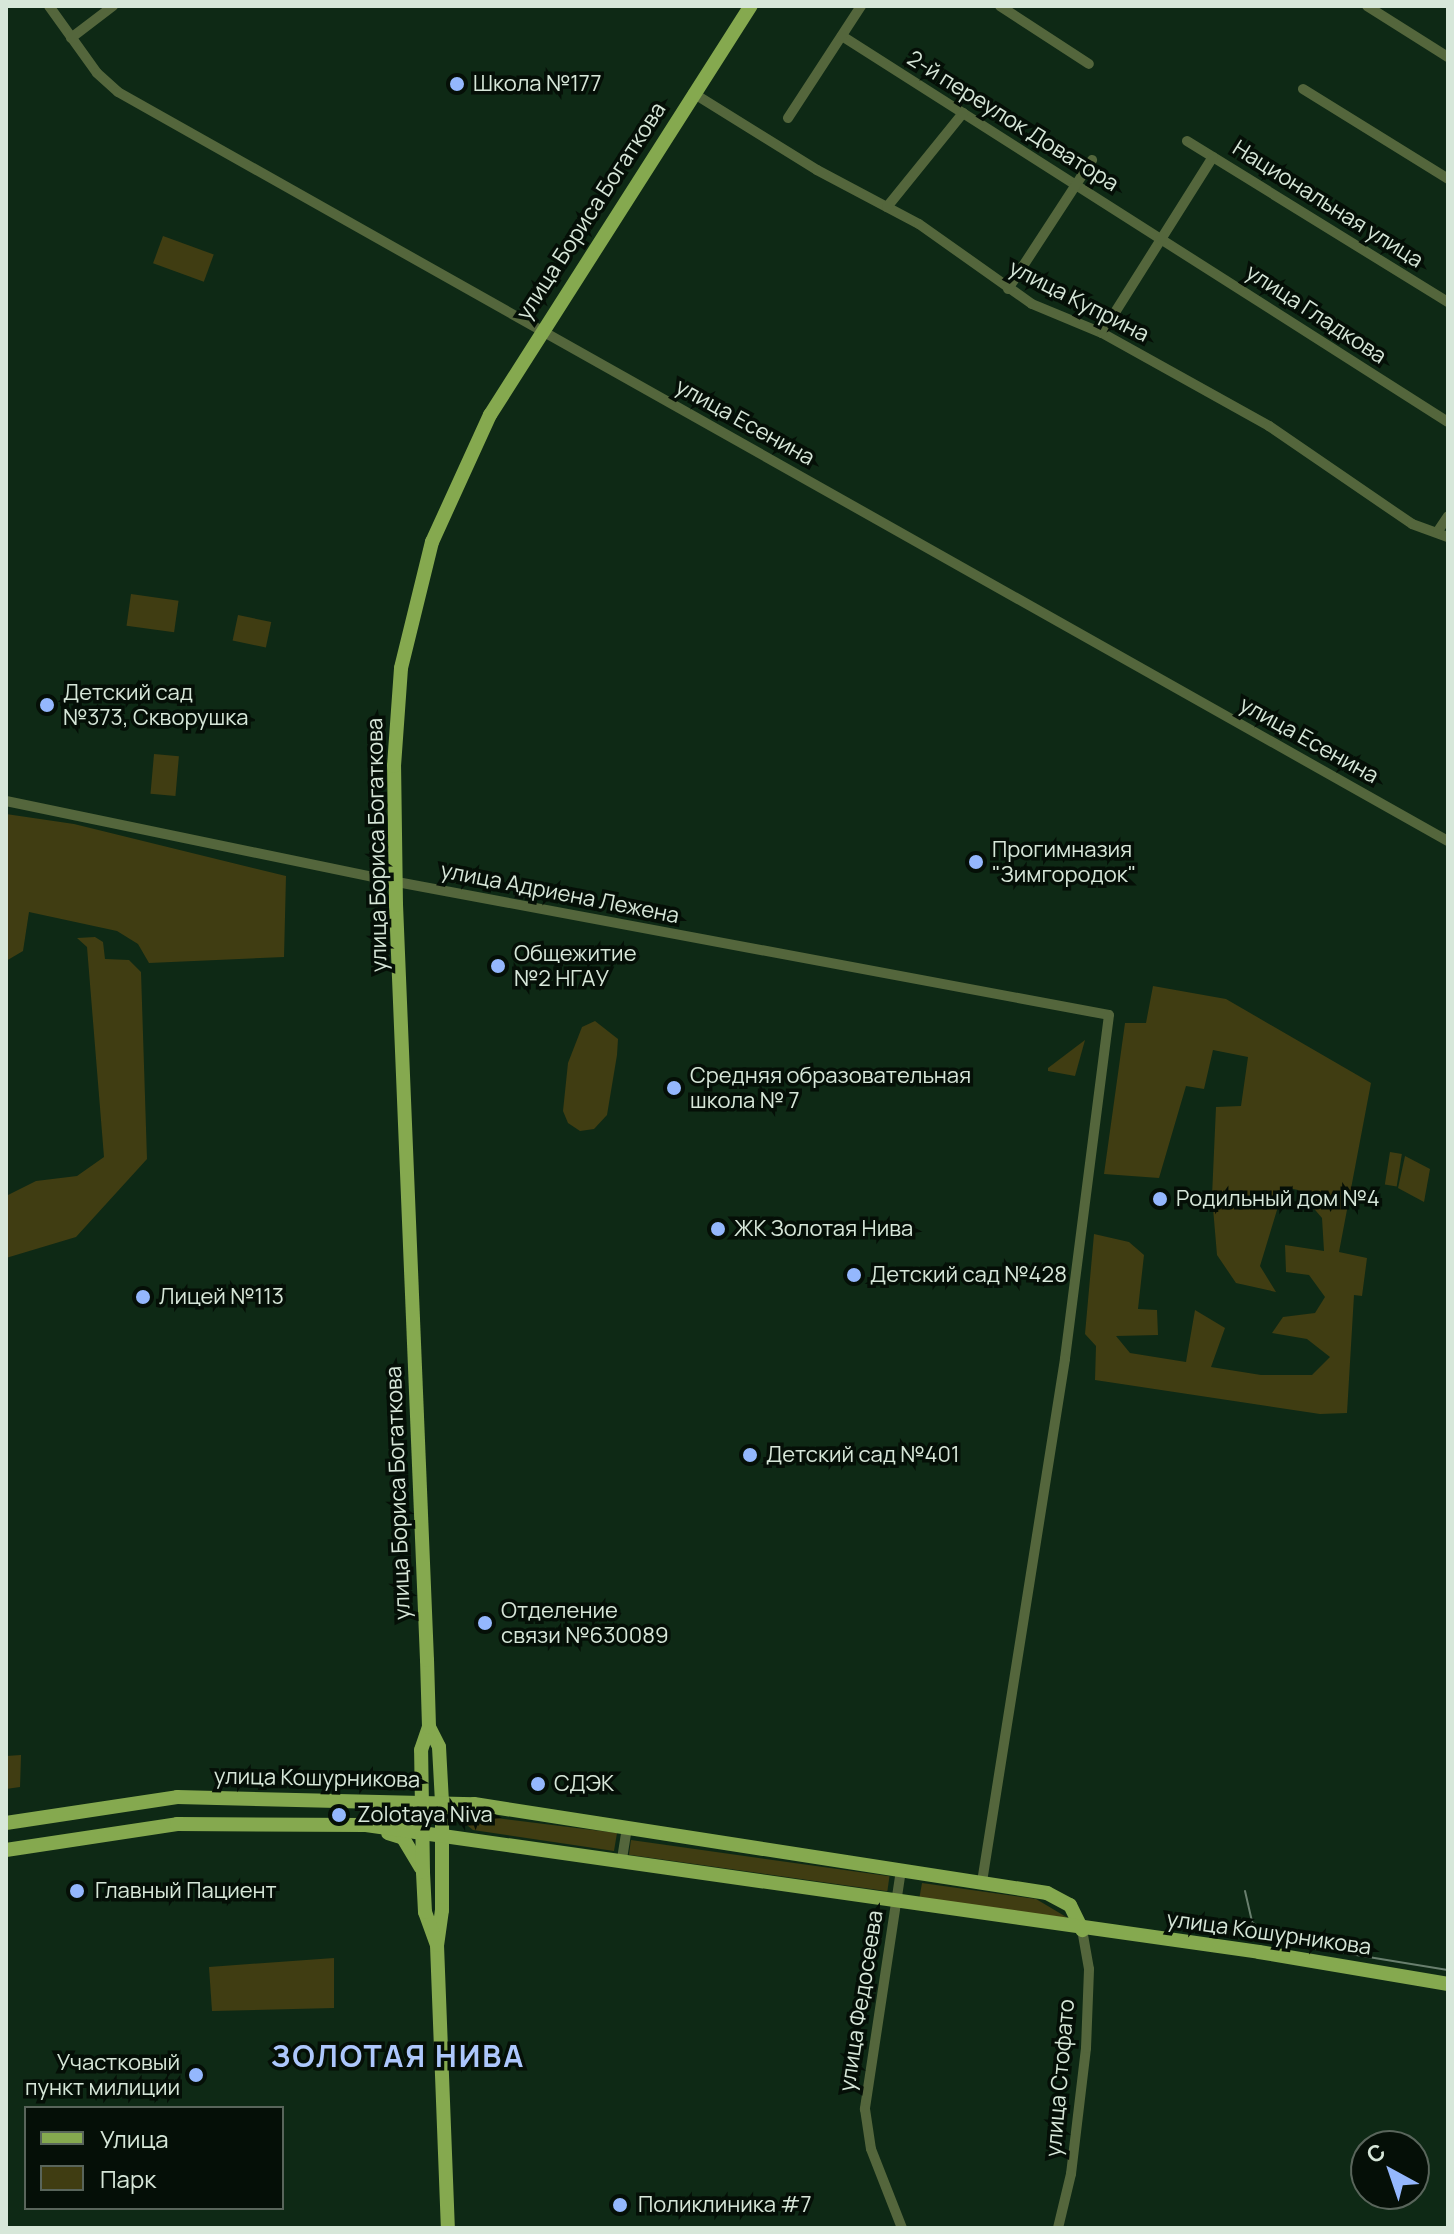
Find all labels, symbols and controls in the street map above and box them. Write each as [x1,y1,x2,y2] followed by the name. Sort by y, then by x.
[902,45,1124,197] street label: 2-й переулок Доватора
[473,71,602,97] place label: Школа №177
[448,75,466,93] marker: Школа №177
[511,97,671,325] street label: улица Бориса Богаткова
[1228,135,1428,273] street label: Национальная улица
[1005,254,1153,348] street label: улица Куприна
[1241,259,1391,369] street label: улица Гладкова
[671,373,819,471] street label: улица Есенина
[63,679,248,730] place label: Детский сад №373, Скворушка
[1235,691,1383,789] street label: улица Есенина
[38,696,56,714] marker: Детский сад №373, Скворушка
[362,718,392,972] street label: улица Бориса Богаткова
[992,836,1136,888] place label: Прогимназия "Зимгородок"
[967,853,985,871] marker: Прогимназия "Зимгородок"
[438,857,682,929] street label: улица Адриена Лежена
[514,940,636,992] place label: Общежитие №2 НГАУ
[489,957,507,975] marker: Общежитие №2 НГАУ
[690,1062,971,1114] place label: Средняя образовательная школа № 7
[665,1079,683,1097] marker: Средняя образовательная школа № 7
[1176,1186,1380,1212] place label: Родильный дом №4
[1151,1190,1169,1208] marker: Родильный дом №4
[734,1216,914,1242] place label: ЖК Золотая Нива
[709,1220,727,1238] marker: ЖК Золотая Нива
[870,1262,1067,1288] place label: Детский сад №428
[845,1266,863,1284] marker: Детский сад №428
[159,1284,284,1310] place label: Лицей №113
[134,1288,152,1306] marker: Лицей №113
[380,1365,416,1621] street label: улица Бориса Богаткова
[766,1442,960,1468] place label: Детский сад №401
[741,1446,759,1464] marker: Детский сад №401
[501,1597,669,1648] place label: Отделение связи №630089
[476,1614,494,1632] marker: Отделение связи №630089
[214,1763,420,1793] street label: улица Кошурникова
[554,1771,614,1797] place label: СДЭК
[529,1775,547,1793] marker: СДЭК
[357,1802,493,1828] place label: Zolotaya Niva
[328,1804,350,1826] marker: Zolotaya Niva
[95,1878,277,1904] place label: Главный Пациент
[66,1880,88,1902] marker: Главный Пациент
[1165,1906,1373,1960] street label: улица Кошурникова
[834,1909,888,2093] street label: улица Федосеева
[1040,1998,1080,2158] street label: улица Стофато
[271,2038,525,2074] district label: ЗОЛОТАЯ НИВА
[25,2049,180,2100] place label: Участковый пункт милиции
[187,2066,205,2084] marker: Участковый пункт милиции
[24,2106,284,2210] legend
[100,2122,169,2155] text: Улица
[1350,2130,1430,2210] north arrow
[1360,2136,1392,2170] text: С
[100,2162,156,2195] text: Парк
[638,2192,812,2218] place label: Поликлиника #7
[609,2194,631,2216] marker: Поликлиника #7

